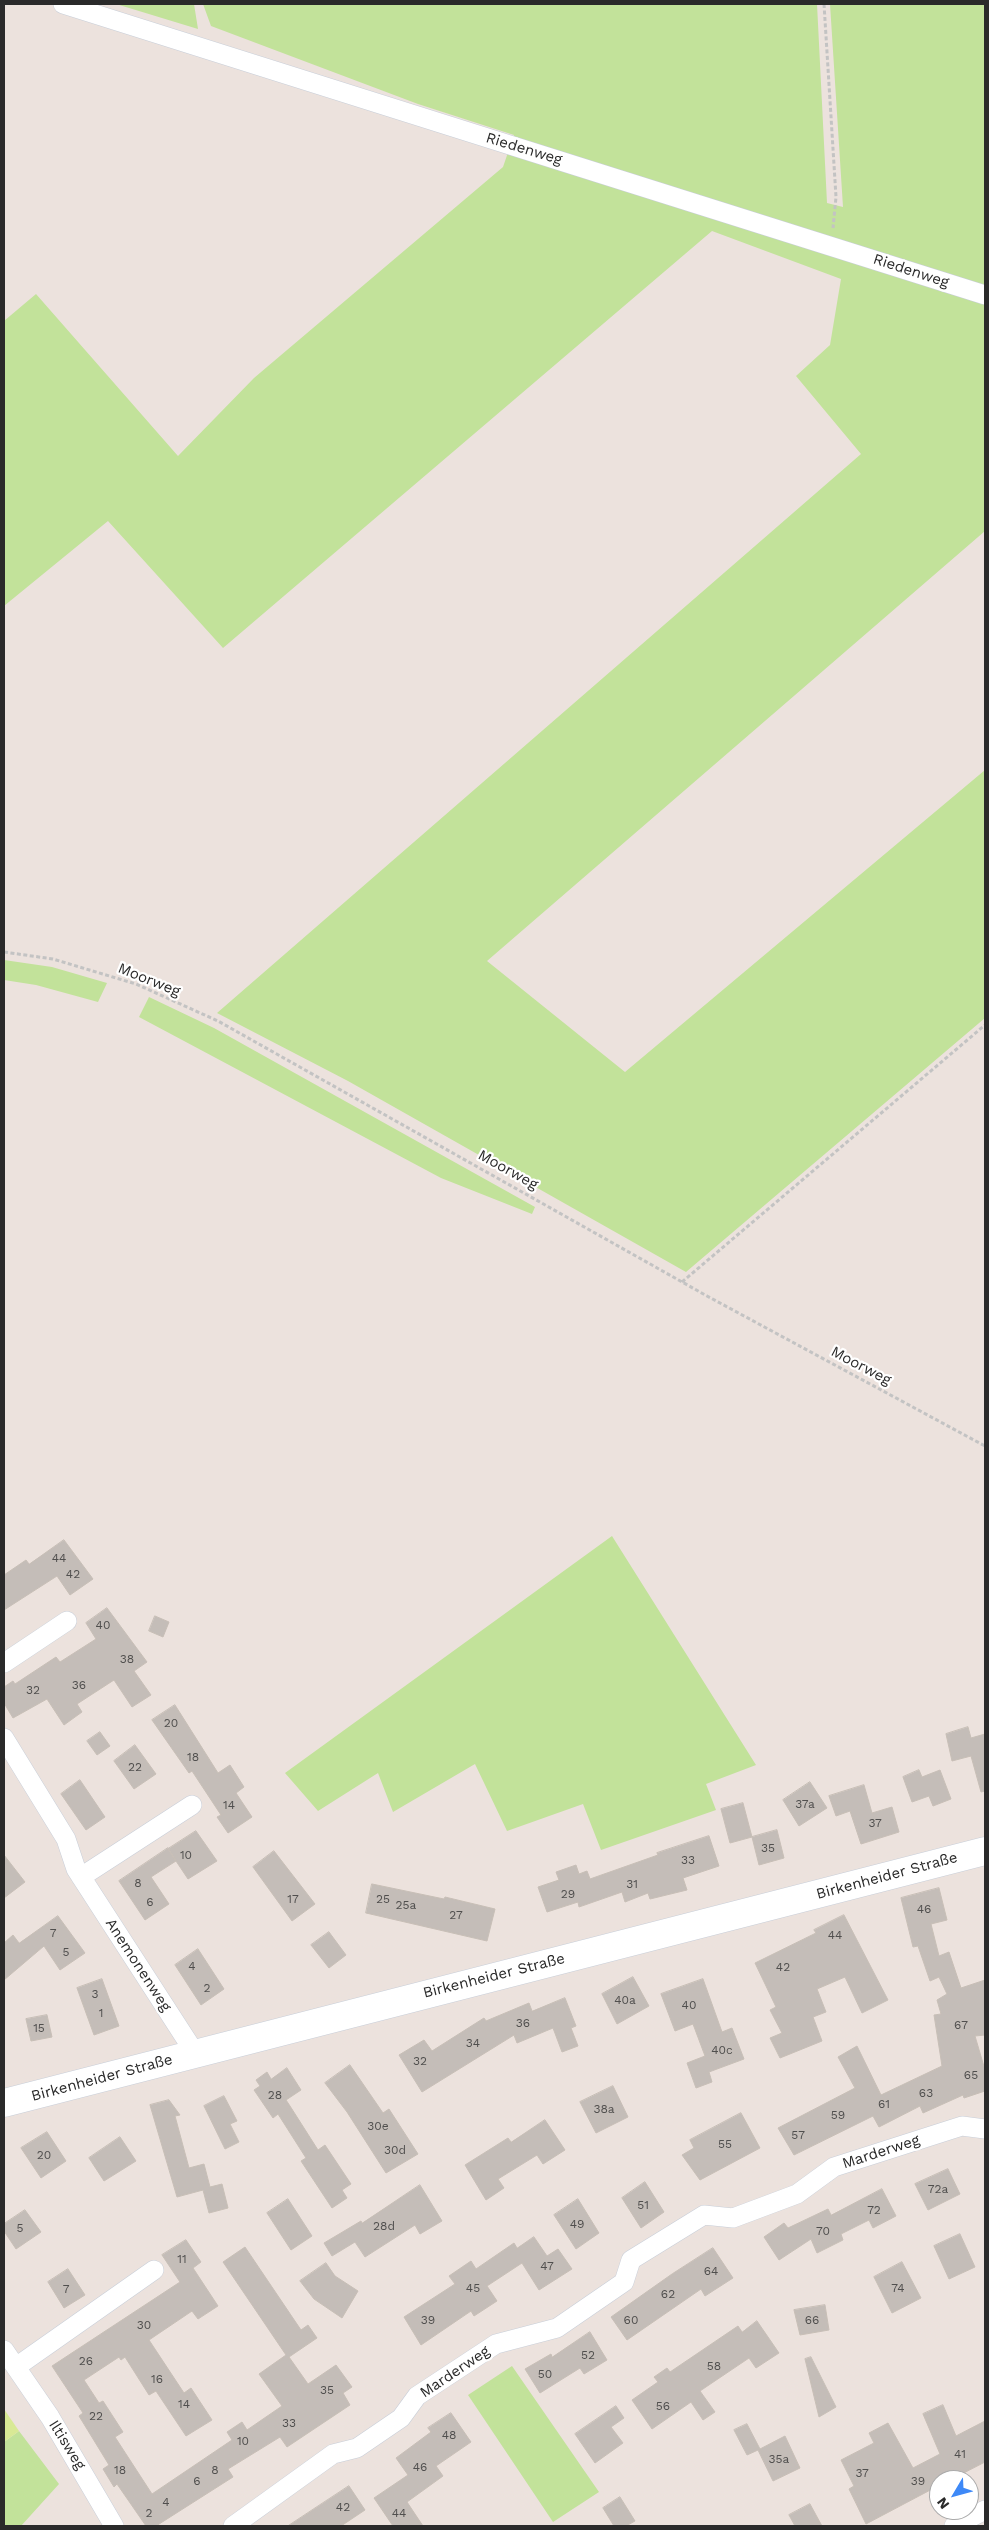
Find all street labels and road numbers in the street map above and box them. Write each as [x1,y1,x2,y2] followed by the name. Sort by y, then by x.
[484,129,564,169] street label: Riedenweg
[871,250,951,292] street label: Riedenweg
[115,959,183,1001] street label: Moorweg
[475,1146,541,1194] street label: Moorweg
[828,1343,894,1389] street label: Moorweg
[814,1848,960,1904] street label: Birkenheider Straße
[101,1915,175,2015] street label: Anemonenweg
[421,1950,567,2002] street label: Birkenheider Straße
[29,2050,175,2106] street label: Birkenheider Straße
[840,2131,922,2173] street label: Marderweg
[417,2342,493,2402] street label: Marderweg
[45,2417,89,2473] street label: Iltisweg

